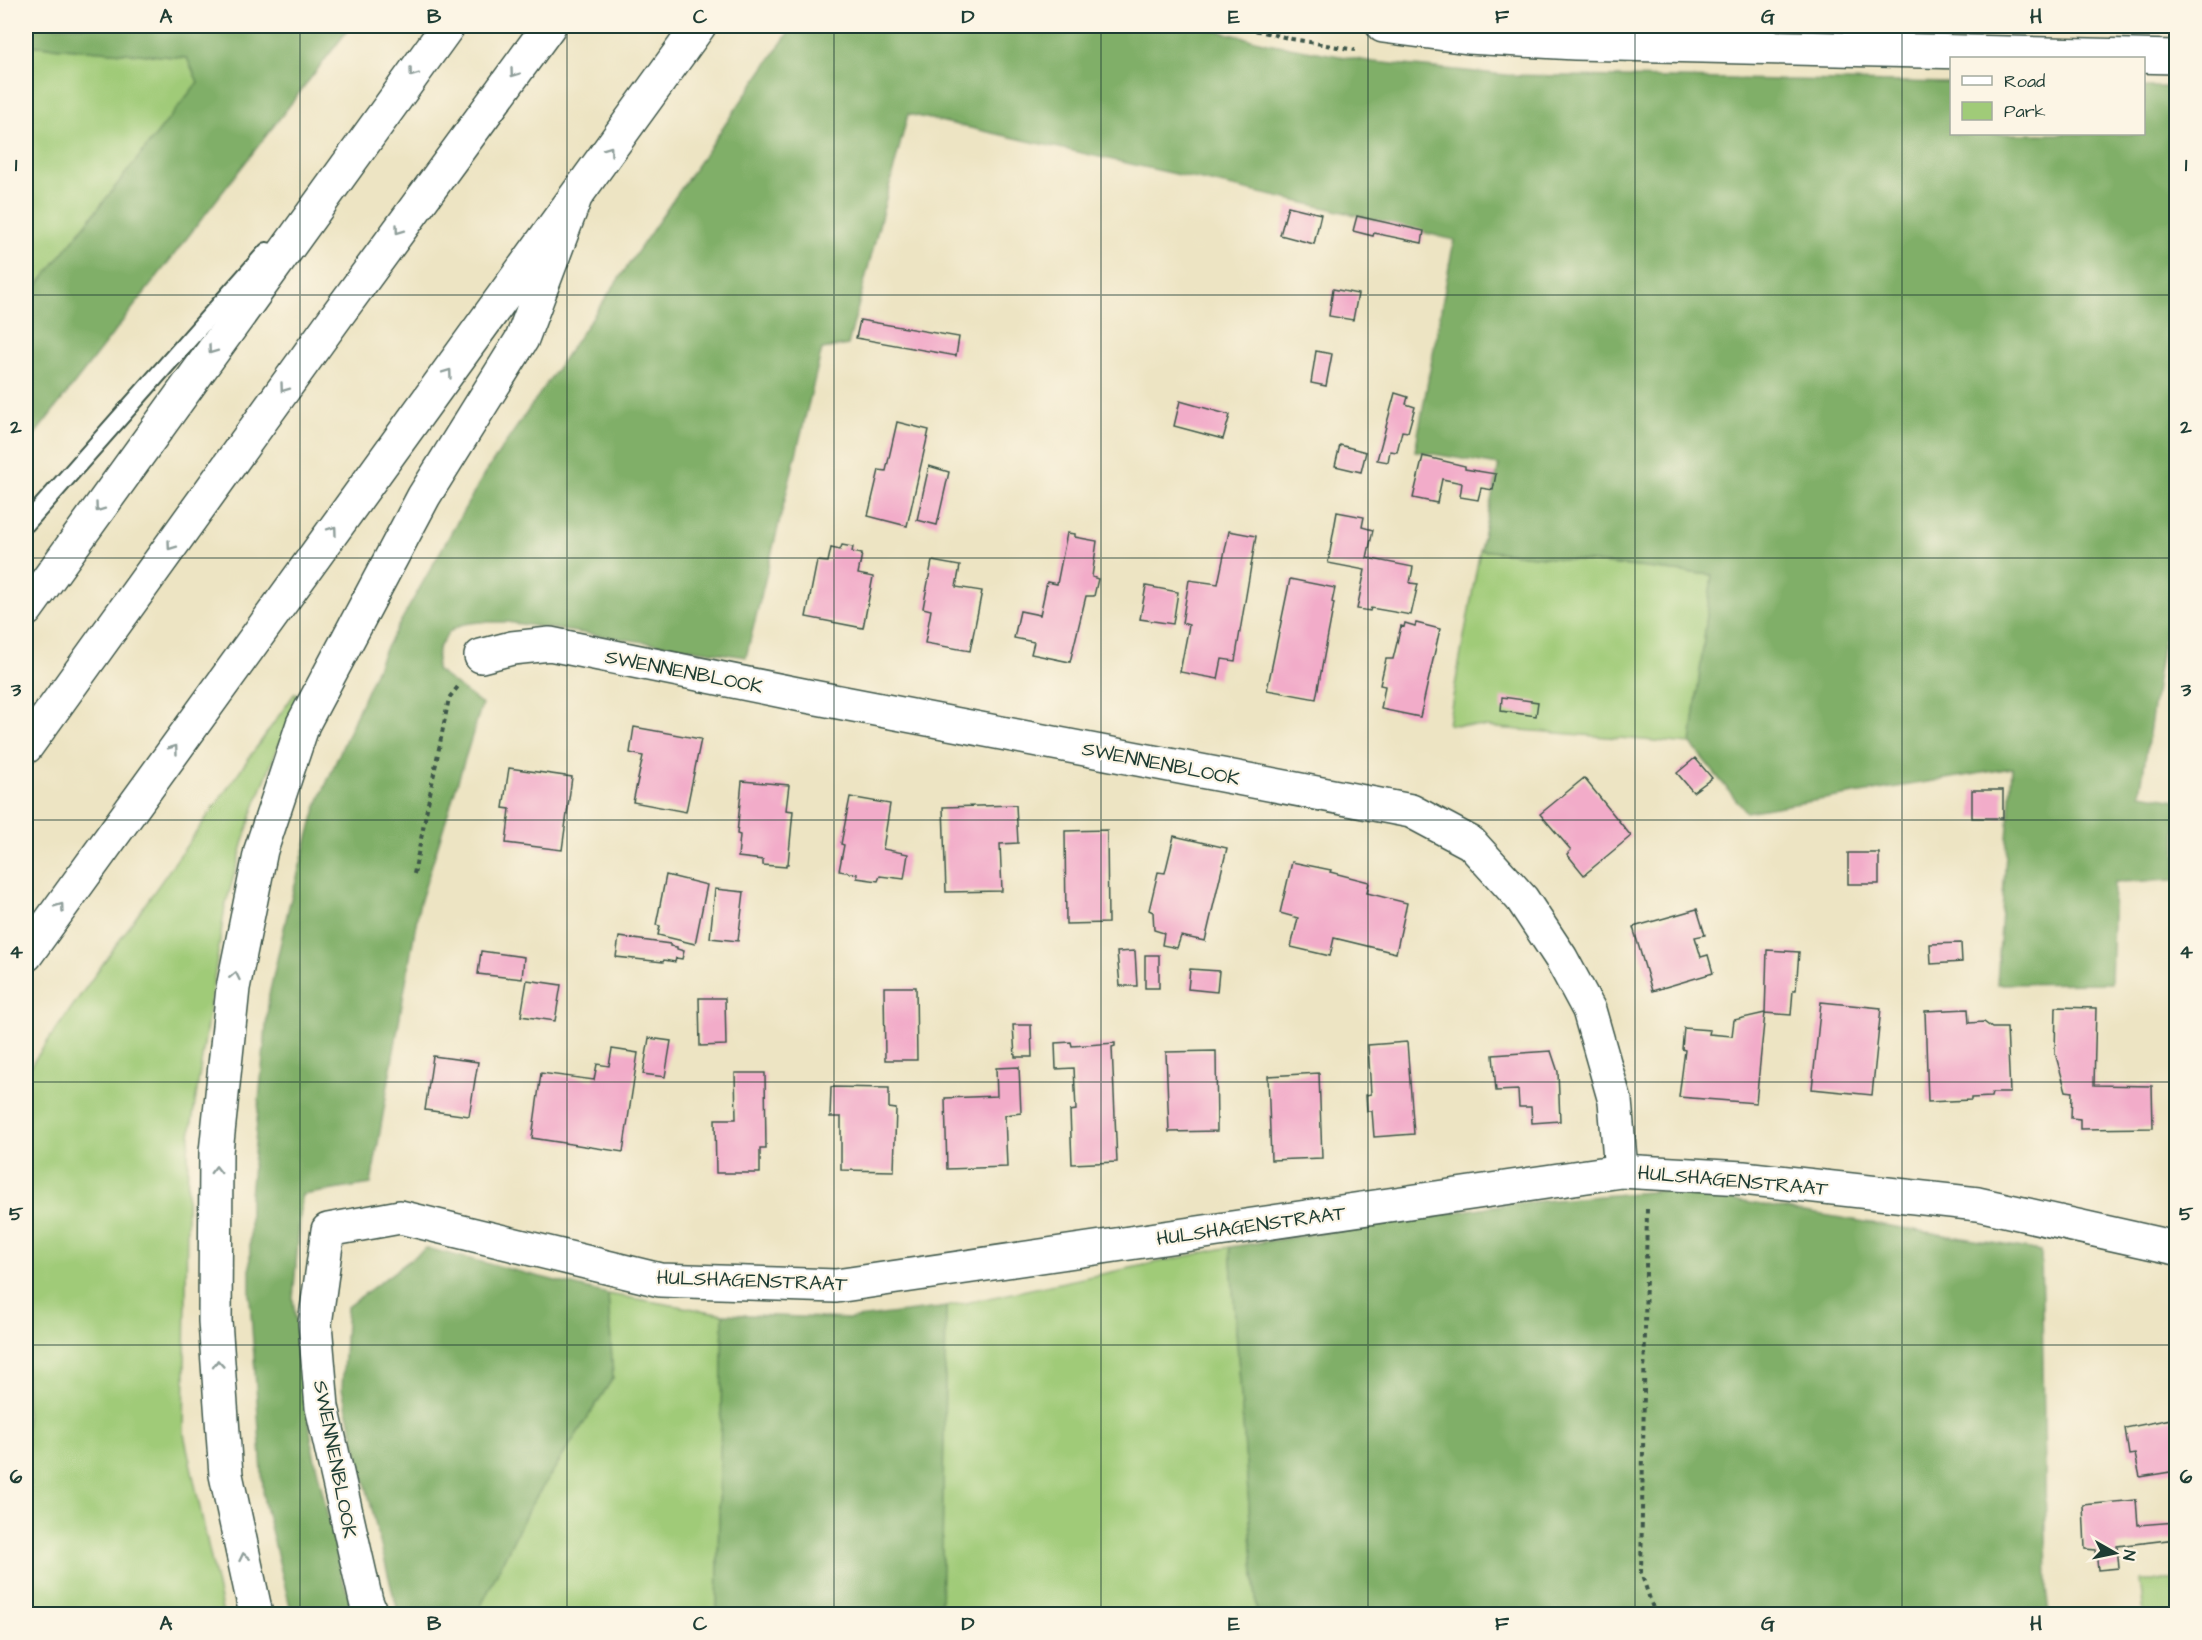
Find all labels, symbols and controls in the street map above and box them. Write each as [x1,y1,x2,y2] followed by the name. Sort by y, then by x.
[160,3,173,31] text: A
[427,3,442,31] text: B
[693,3,708,31] text: C
[962,3,975,31] text: D
[1228,3,1240,31] text: E
[1495,3,1510,31] text: F
[1761,3,1775,31] text: G
[2030,3,2042,31] text: H
[1950,57,2145,135] legend
[409,66,420,77] one-way arrow
[511,66,522,77] one-way arrow
[2004,69,2045,94] text: Road
[2004,99,2046,124] text: Park
[602,146,613,157] one-way arrow
[15,151,18,179] text: 1
[2185,151,2188,179] text: 1
[395,223,406,234] one-way arrow
[209,343,220,354] one-way arrow
[440,368,451,379] one-way arrow
[281,381,292,392] one-way arrow
[9,413,22,441] text: 2
[2179,413,2192,441] text: 2
[95,502,106,513] one-way arrow
[326,526,337,537] one-way arrow
[167,539,178,550] one-way arrow
[603,643,765,701] street label: SWENNENBLOOK
[10,676,22,704] text: 3
[2180,676,2192,704] text: 3
[1080,735,1242,793] street label: SWENNENBLOOK
[167,745,178,756] one-way arrow
[53,903,64,914] one-way arrow
[9,938,23,966] text: 4
[2179,938,2193,966] text: 4
[228,971,241,981] one-way arrow
[1637,1159,1830,1203] street label: HULSHAGENSTRAAT
[209,1165,222,1174] one-way arrow
[1155,1199,1348,1253] street label: HULSHAGENSTRAAT
[9,1200,24,1228] text: 5
[2179,1200,2194,1228] text: 5
[656,1264,848,1298] street label: HULSHAGENSTRAAT
[212,1360,225,1369] one-way arrow
[306,1378,364,1540] street label: SWENNENBLOOK
[10,1463,23,1491] text: 6
[2180,1463,2193,1491] text: 6
[2085,1523,2145,1583] north arrow
[2117,1549,2140,1562] text: N
[238,1553,251,1563] one-way arrow
[160,1610,173,1638] text: A
[427,1610,442,1638] text: B
[693,1610,708,1638] text: C
[962,1610,975,1638] text: D
[1228,1610,1240,1638] text: E
[1495,1610,1510,1638] text: F
[1761,1610,1775,1638] text: G
[2030,1610,2042,1638] text: H

